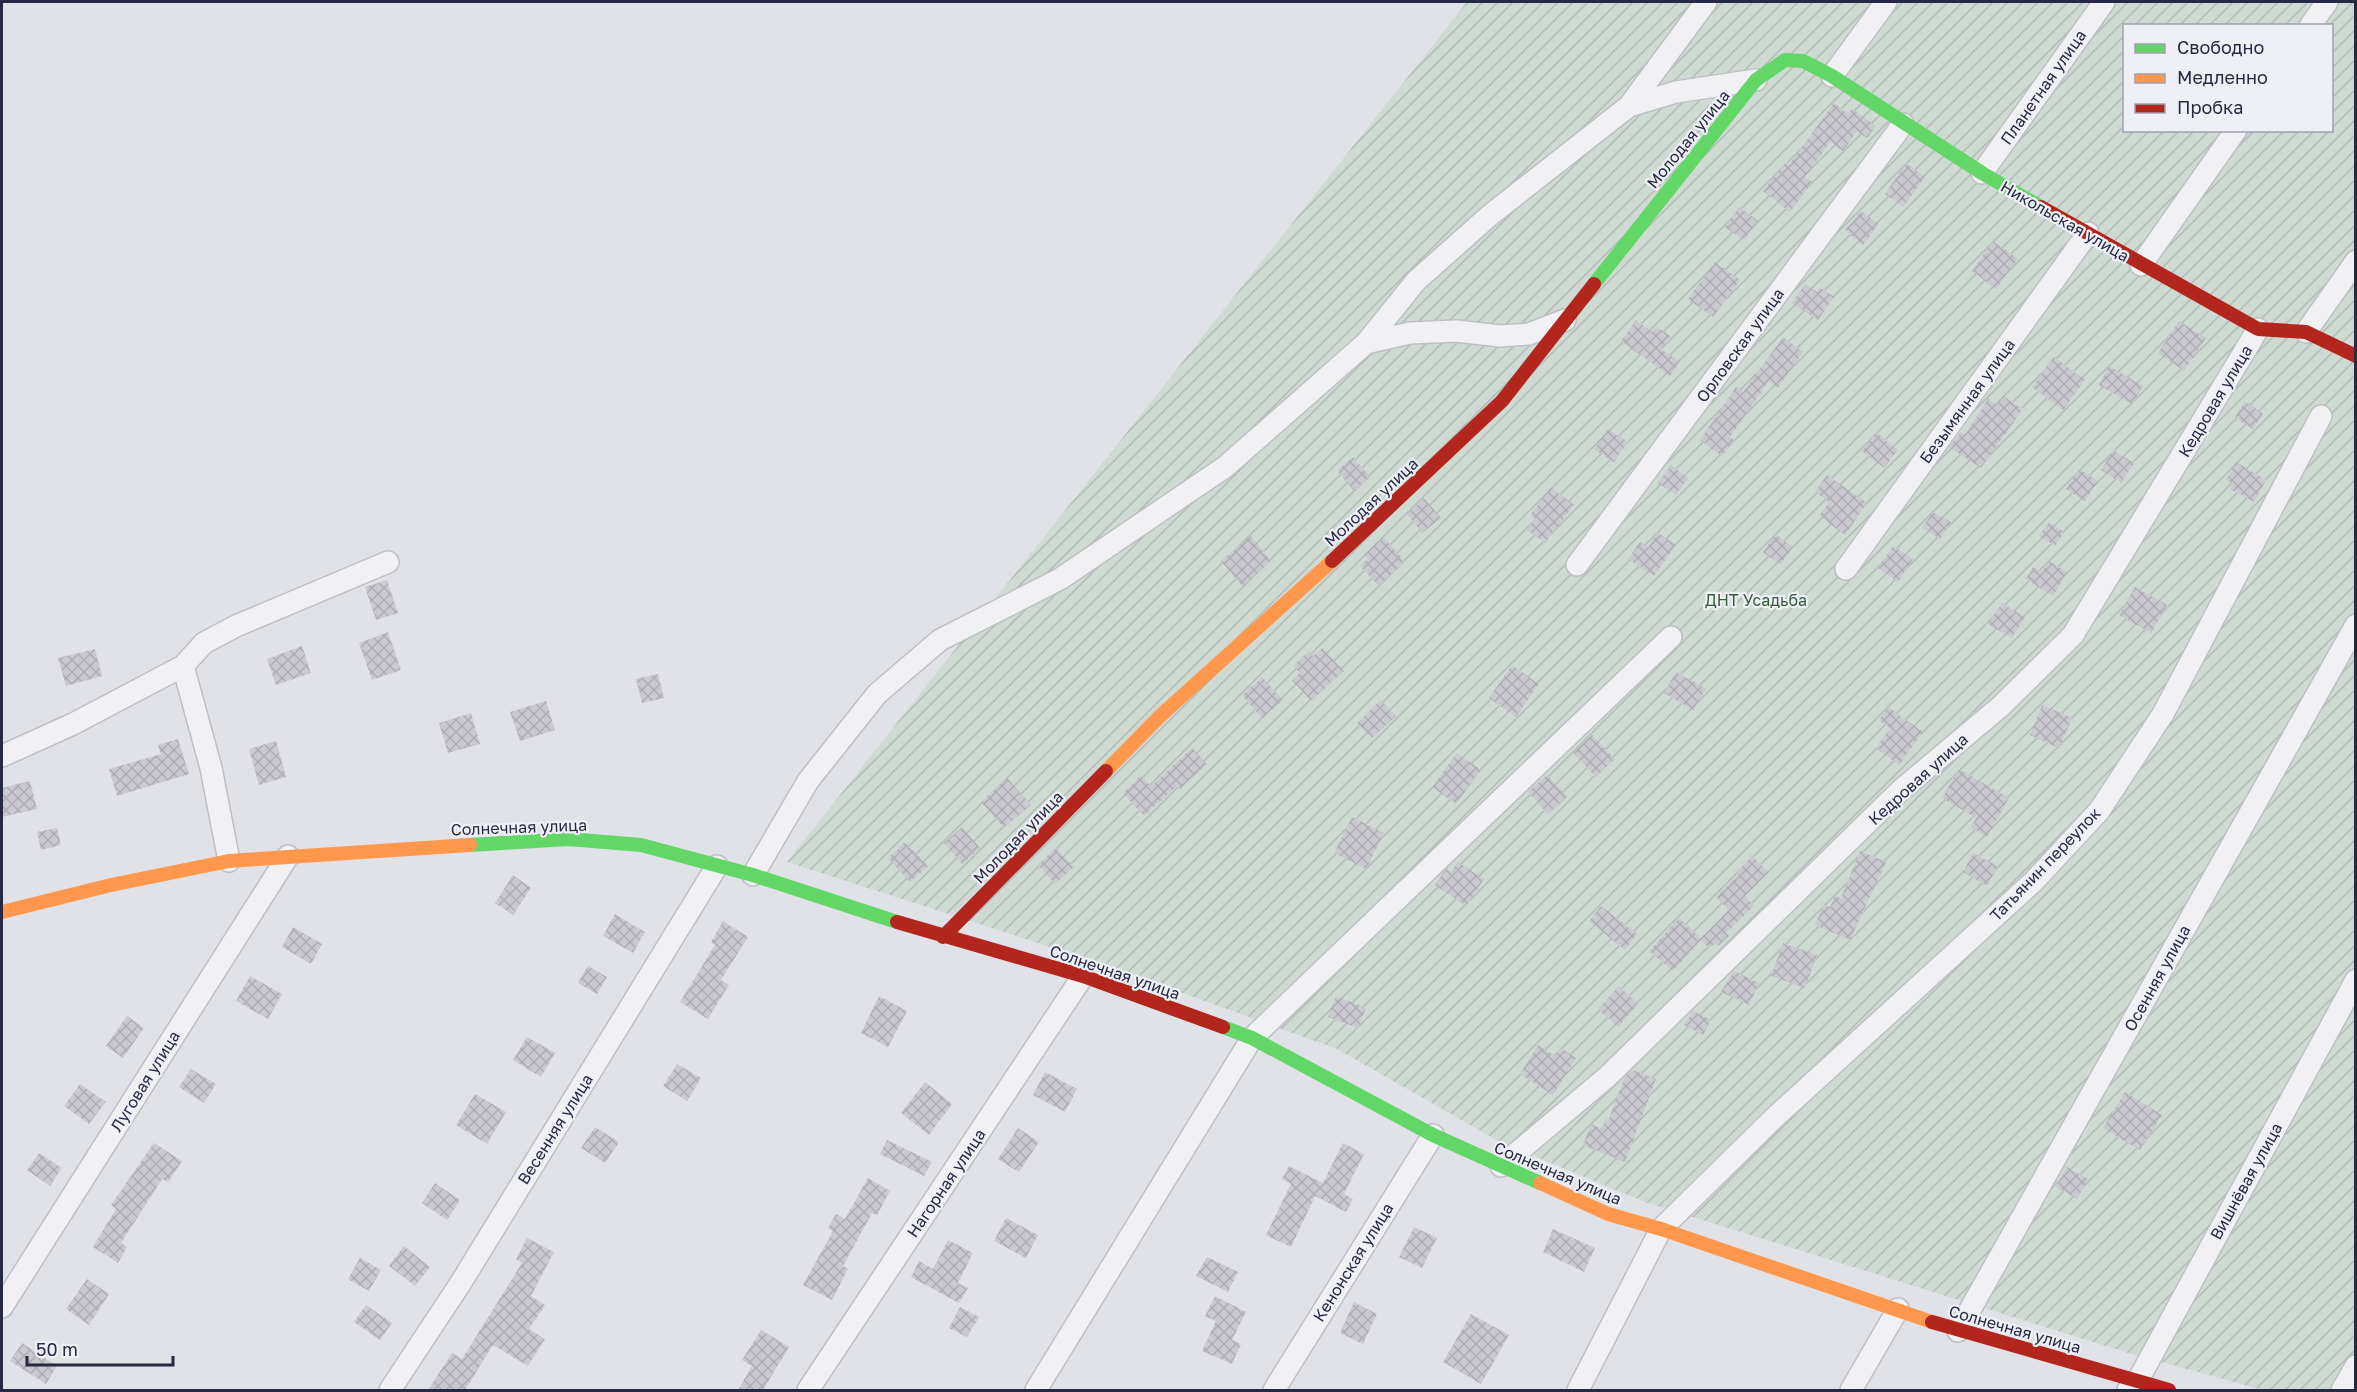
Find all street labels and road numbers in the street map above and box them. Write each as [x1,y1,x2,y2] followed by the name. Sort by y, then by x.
[1996,26,2090,148] street label: Планетная улица
[1642,86,1734,192] street label: Молодая улица
[1997,176,2133,266] street label: Никольская улица
[1692,284,1788,406] street label: Орловская улица
[1915,335,2019,467] street label: Безымянная улица
[2174,341,2256,461] street label: Кедровая улица
[1320,453,1422,551] street label: Молодая улица
[1864,729,1972,829] street label: Кедровая улица
[969,787,1067,887] street label: Молодая улица
[1986,803,2104,925] street label: Татьянин переулок
[450,815,588,839] street label: Солнечная улица
[2120,921,2194,1035] street label: Осенняя улица
[1047,940,1183,1004] street label: Солнечная улица
[106,1027,184,1135] street label: Луговая улица
[513,1070,597,1188] street label: Весенняя улица
[2206,1119,2286,1243] street label: Вишнёвая улица
[902,1125,990,1241] street label: Нагорная улица
[1491,1137,1625,1209] street label: Солнечная улица
[1308,1199,1398,1325] street label: Кенонская улица
[1947,1301,2083,1357] street label: Солнечная улица

